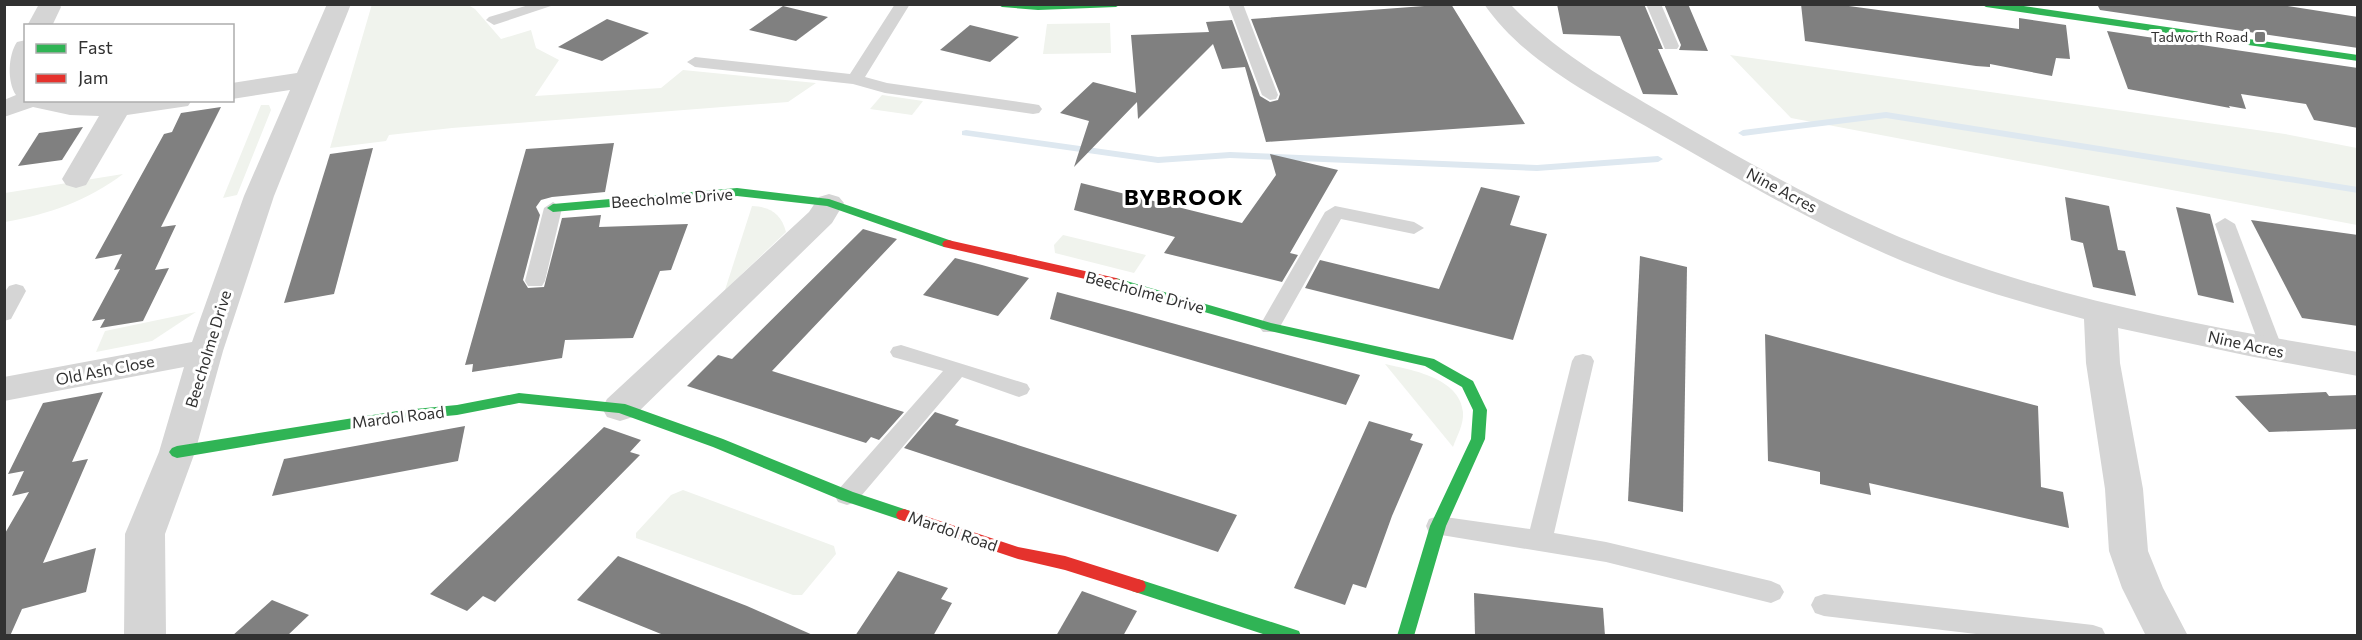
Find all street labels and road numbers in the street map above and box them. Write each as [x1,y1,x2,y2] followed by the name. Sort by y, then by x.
[1744,163,1821,216] street label: Nine Acres
[610,184,733,211] street label: Beecholme Drive
[1084,267,1207,316] street label: Beecholme Drive
[181,288,234,410] street label: Beecholme Drive
[2206,326,2286,361] street label: Nine Acres
[54,351,156,388] street label: Old Ash Close
[351,401,445,432] street label: Mardol Road
[906,506,1000,555] street label: Mardol Road

